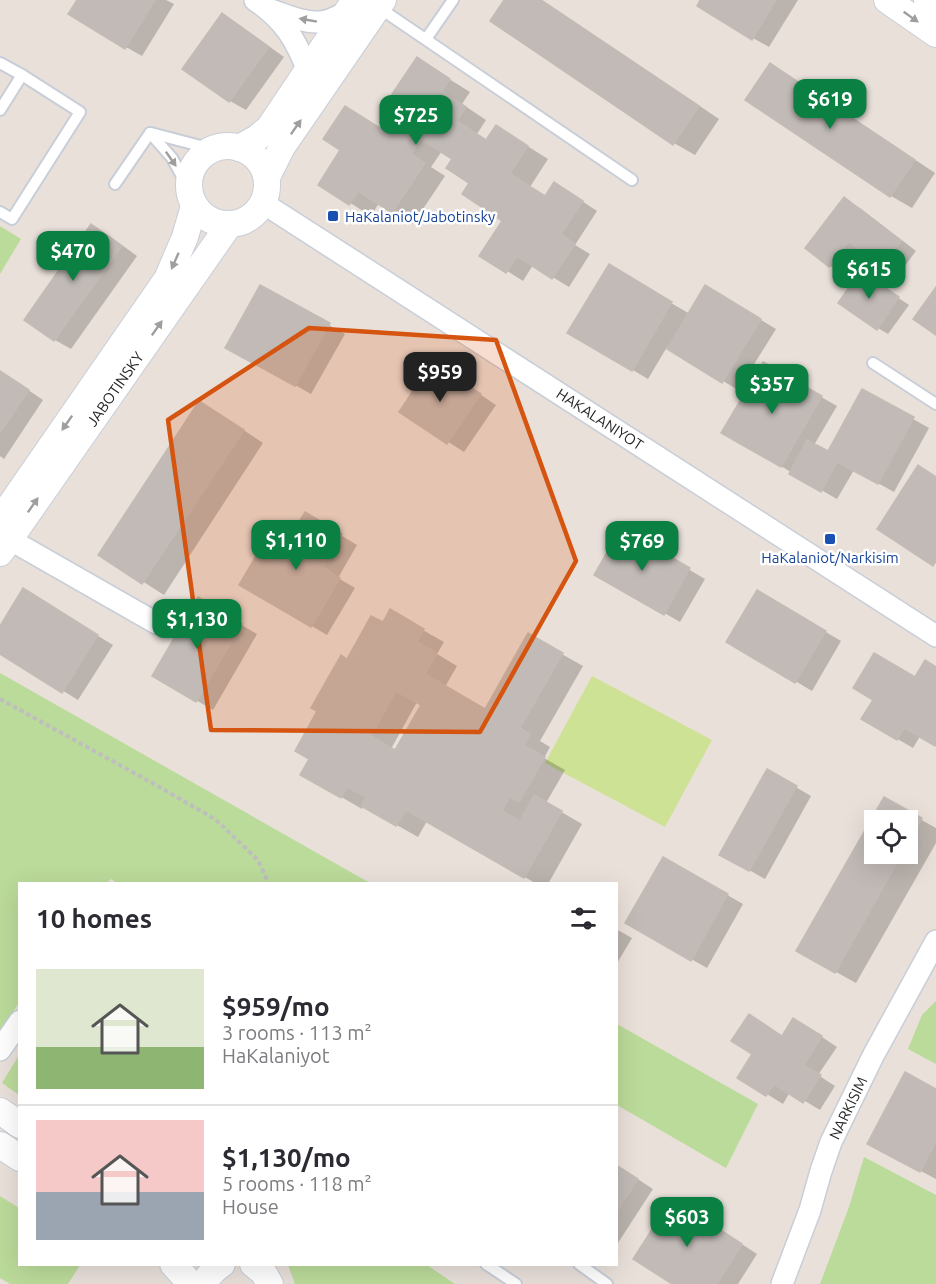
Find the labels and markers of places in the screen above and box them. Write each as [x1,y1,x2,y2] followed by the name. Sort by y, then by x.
[794,79,866,130] pin: $619
[380,95,452,146] pin: $725
[345,208,495,225] place label: HaKalaniot/Jabotinsky
[326,209,340,223] marker: HaKalaniot/Jabotinsky
[37,231,109,282] pin: $470
[833,249,905,300] pin: $615
[404,352,476,403] pin: $959
[736,364,808,415] pin: $357
[247,520,345,571] pin: $1,110
[606,521,678,572] pin: $769
[823,532,837,546] marker: HaKalaniot/Narkisim
[761,549,899,566] place label: HaKalaniot/Narkisim
[148,599,246,650] pin: $1,130
[651,1197,723,1248] pin: $603

